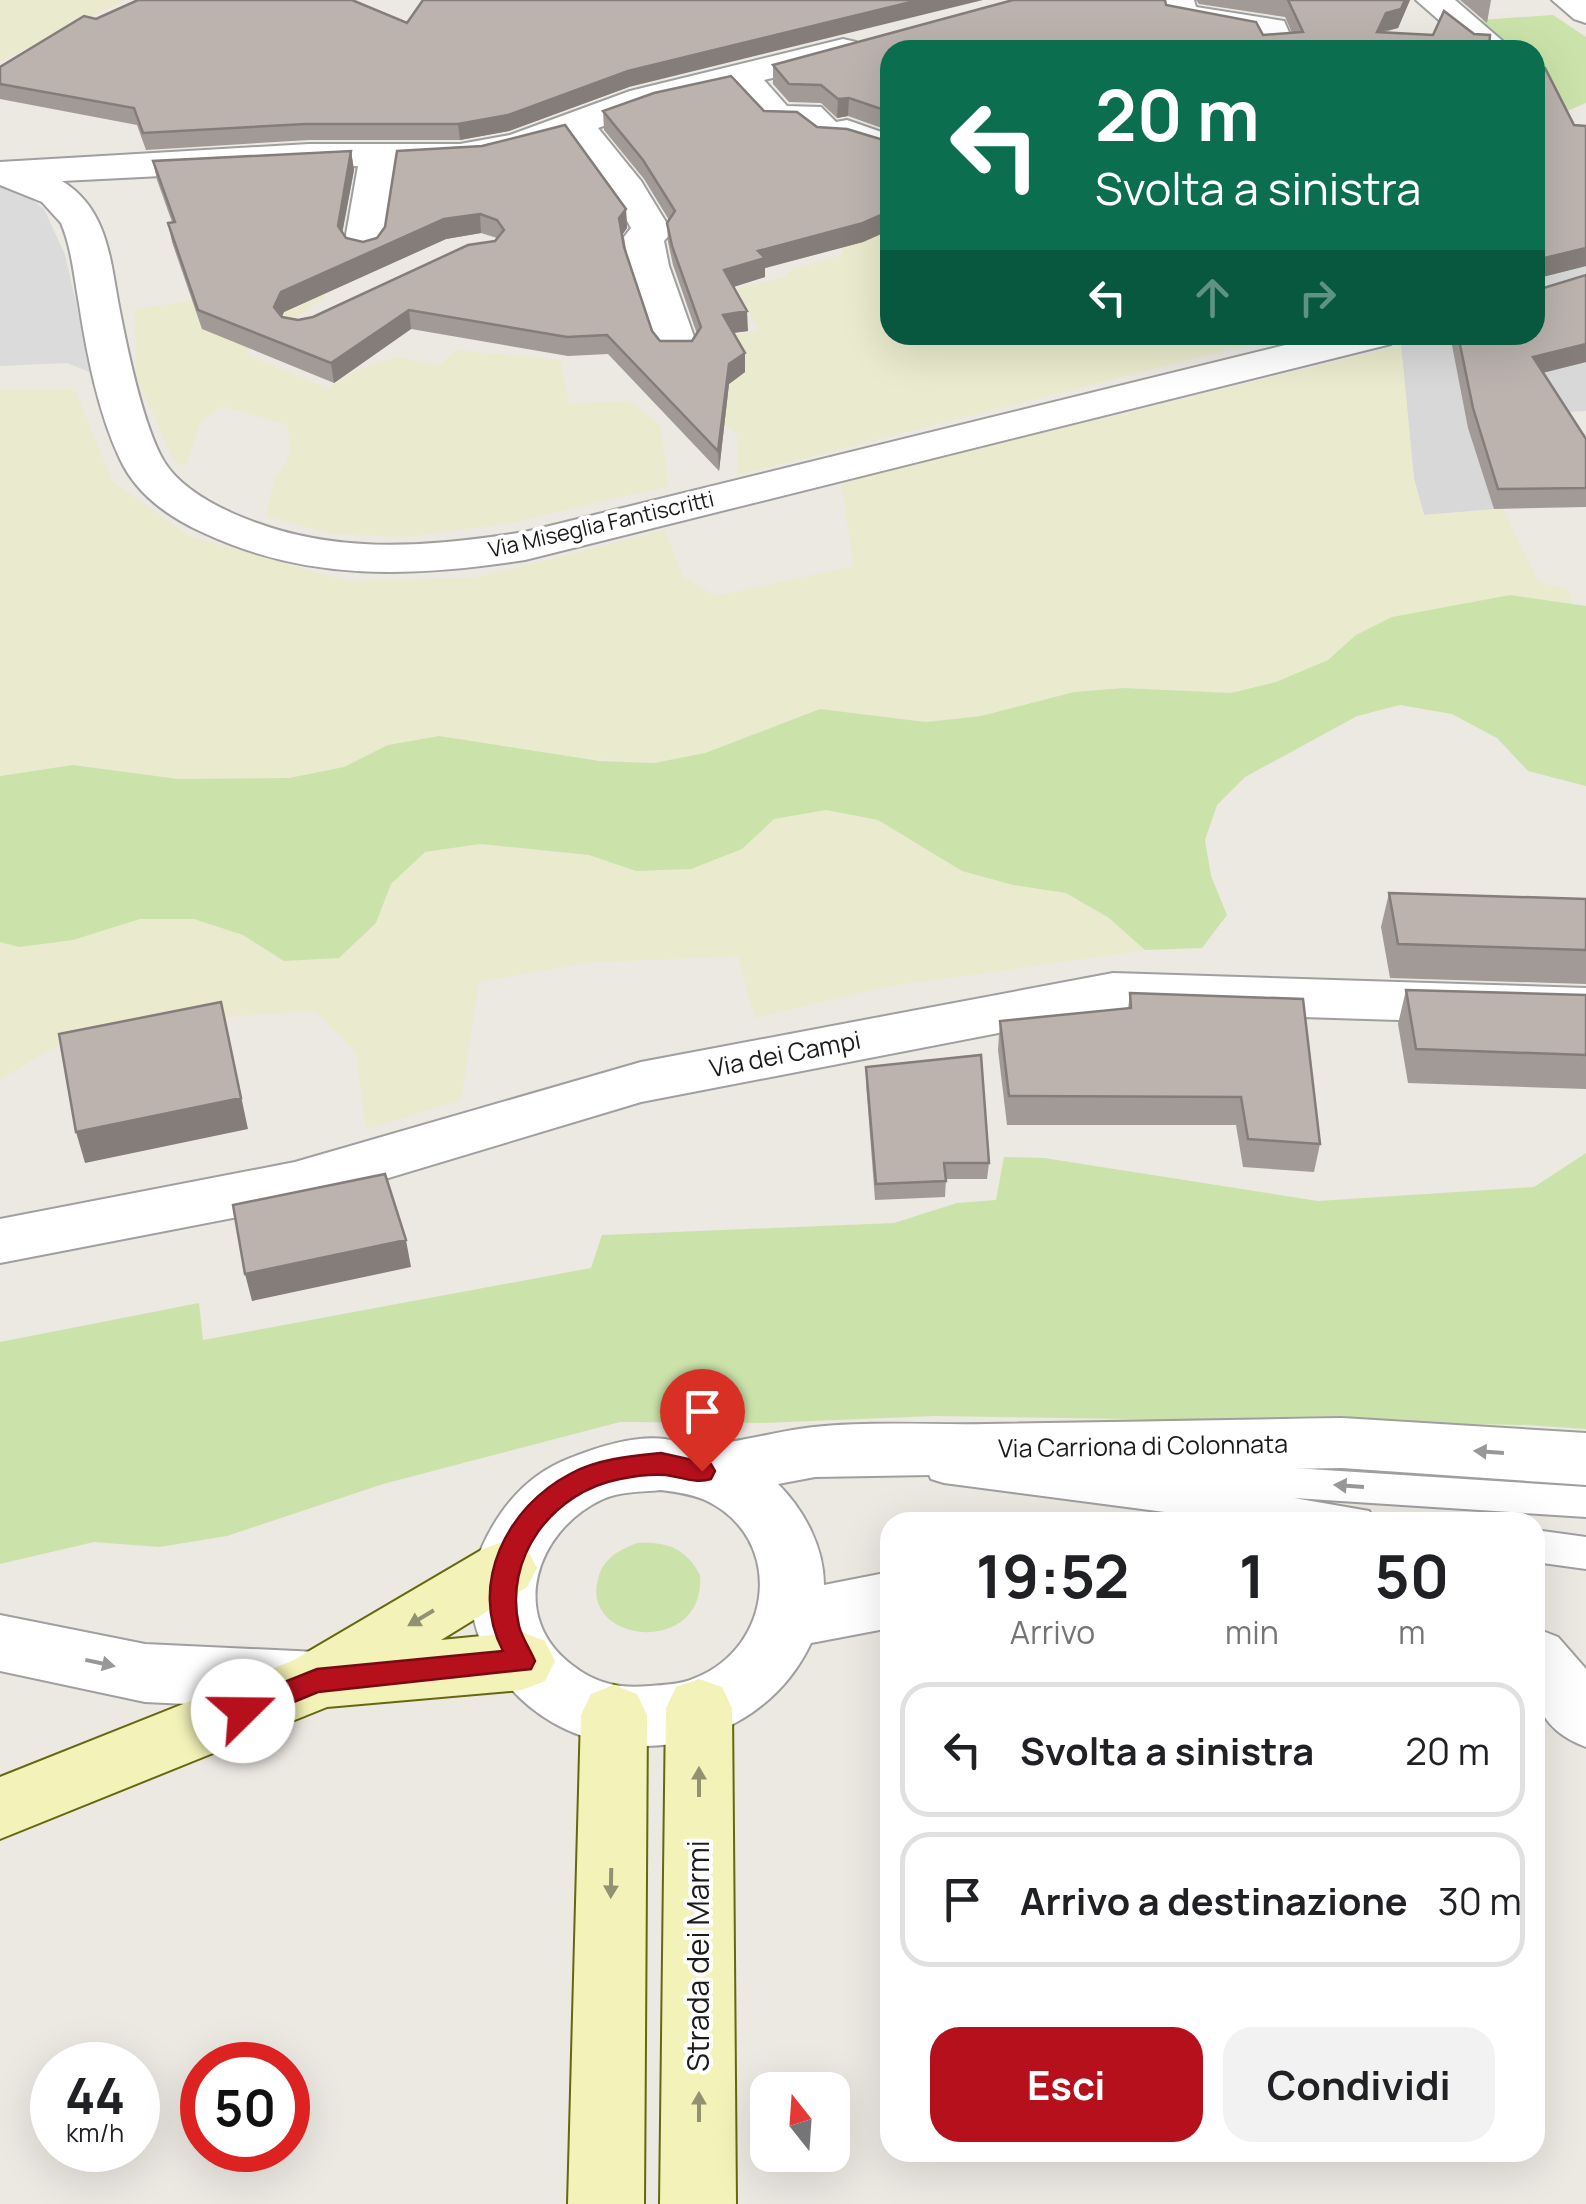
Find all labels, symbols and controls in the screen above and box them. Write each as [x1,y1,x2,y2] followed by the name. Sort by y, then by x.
[1095,66,1260,162] text: 20 m
[930,80,1060,210] icon: left
[1095,157,1421,219] text: Svolta a sinistra
[1080,270,1135,325] icon: left
[1185,270,1240,325] icon: ahead
[1290,270,1345,325] icon: right
[485,483,717,565] street label: Via Miseglia Fantiscritti
[706,1022,863,1085] street label: Via dei Campi
[660,1369,745,1472] pin
[675,1384,730,1439] icon: arrive
[998,1425,1288,1466] street label: Via Carriona di Colonnata
[1472,1444,1504,1460] one-way arrow
[1333,1478,1364,1494] one-way arrow
[976,1534,1129,1616] text: 19:52
[1239,1534,1265,1616] text: 1
[1375,1534,1449,1616] text: 50
[407,1609,435,1626] one-way arrow
[1010,1610,1095,1654] text: Arrivo
[1225,1610,1279,1654] text: min
[1398,1610,1425,1654] text: m
[85,1656,116,1672] one-way arrow
[191,1659,295,1763] position arrow
[935,1722,990,1777] icon: left
[1020,1724,1314,1776] text: Svolta a sinistra
[1405,1724,1490,1776] text: 20 m
[691,1765,707,1797] one-way arrow
[677,1840,718,2072] street label: Strada dei Marmi
[603,1867,619,1899] one-way arrow
[935,1872,990,1927] icon: arrive
[1020,1874,1408,1926] text: Arrivo a destinazione
[1438,1874,1522,1926] text: 30 m
[930,2027,1203,2142] button: Esci
[1223,2027,1495,2142] button: Condividi
[180,2042,310,2172] speed limit sign: 50
[65,2061,125,2129] text: 44
[750,2072,850,2172] north arrow
[750,2072,850,2172] map controls
[691,2090,707,2122] one-way arrow
[66,2115,124,2150] text: km/h

